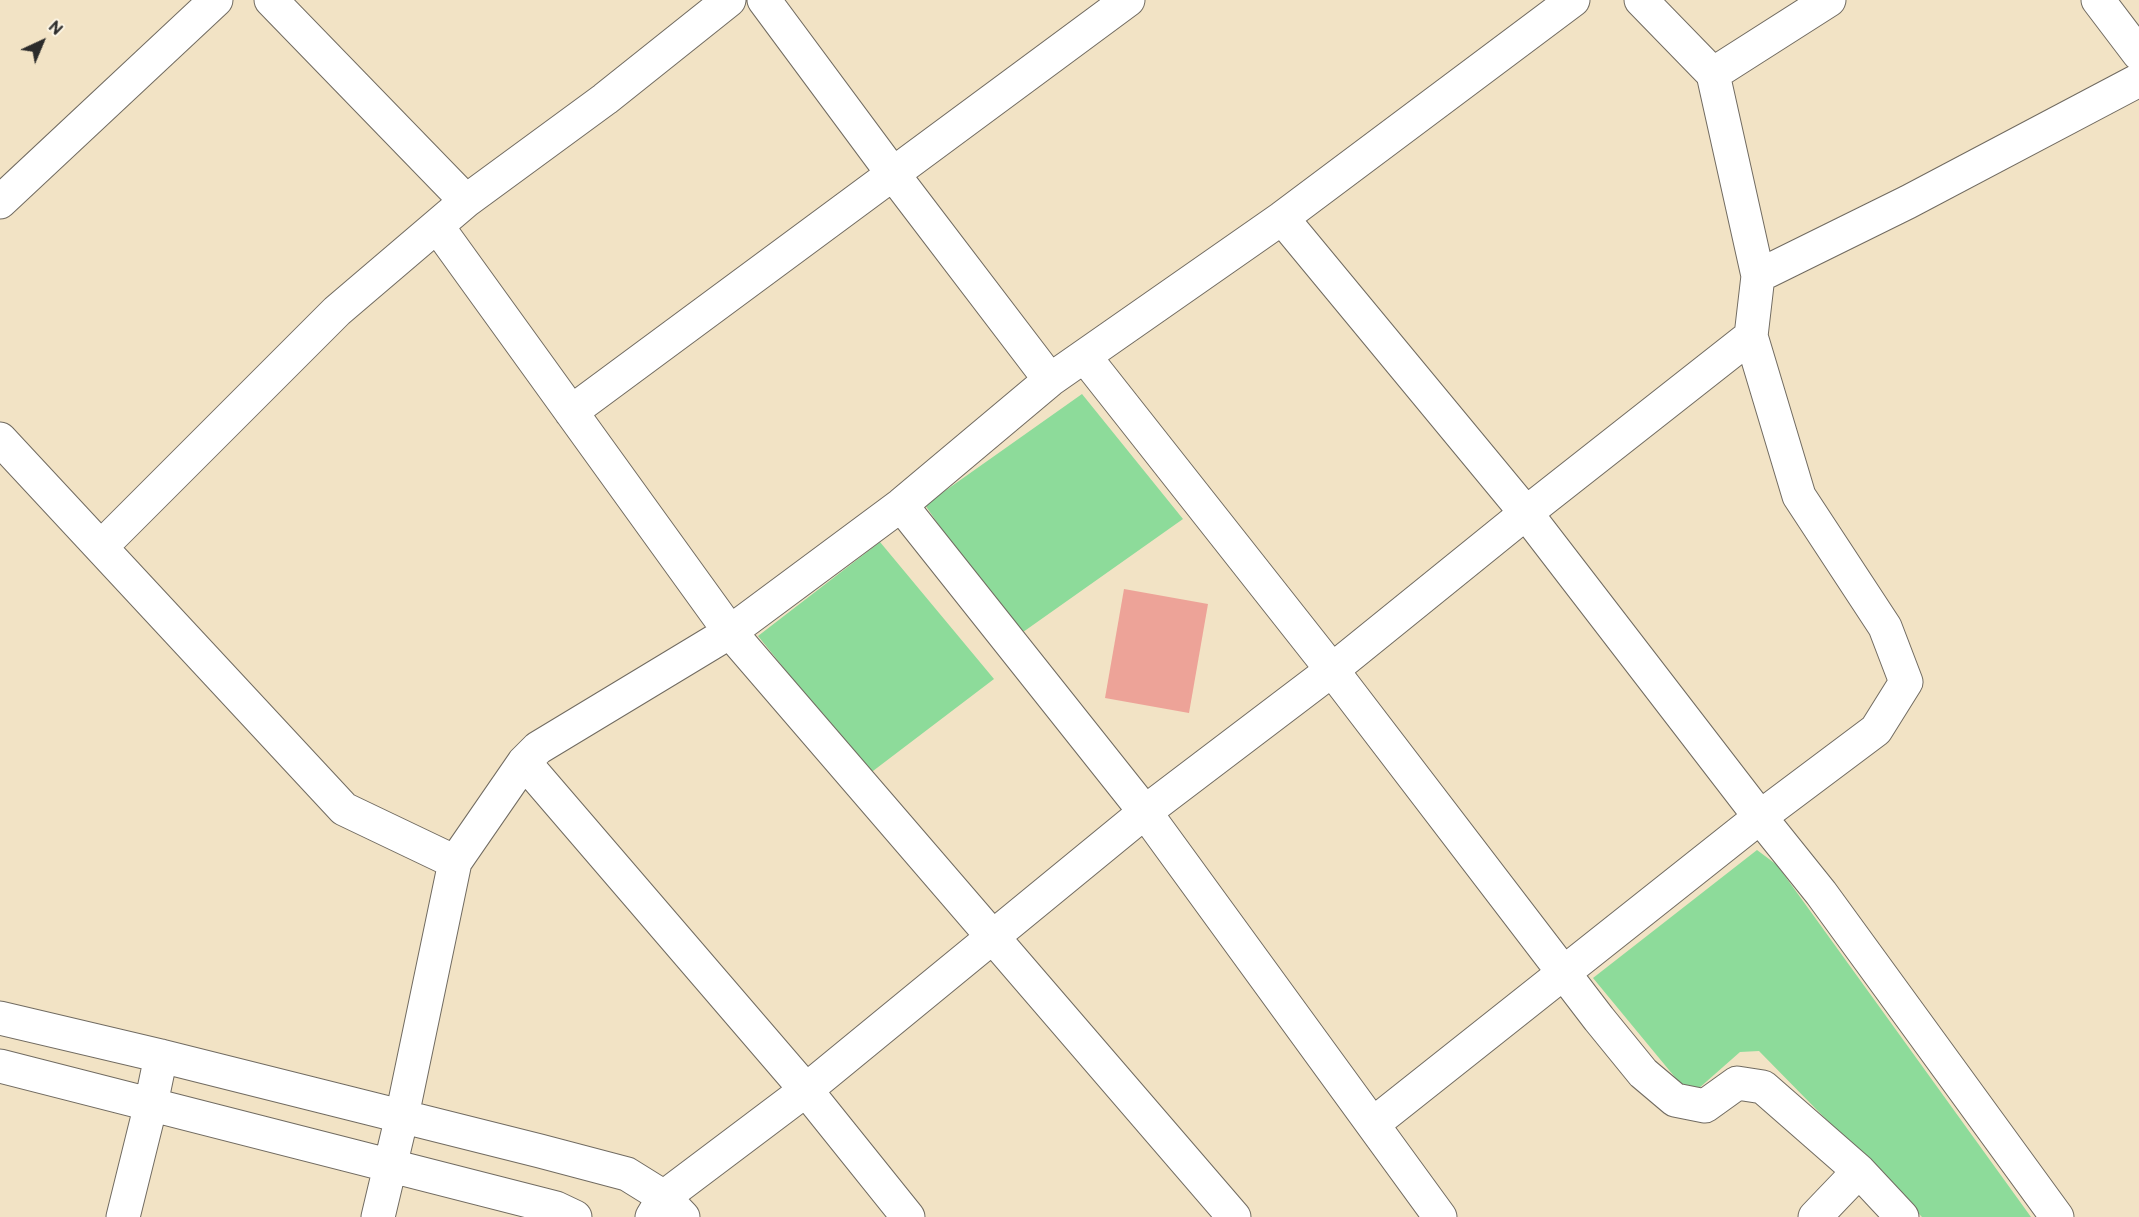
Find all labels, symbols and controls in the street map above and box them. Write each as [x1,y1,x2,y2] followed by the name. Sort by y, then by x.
[12,12,72,72] north arrow
[44,18,66,40] text: N

